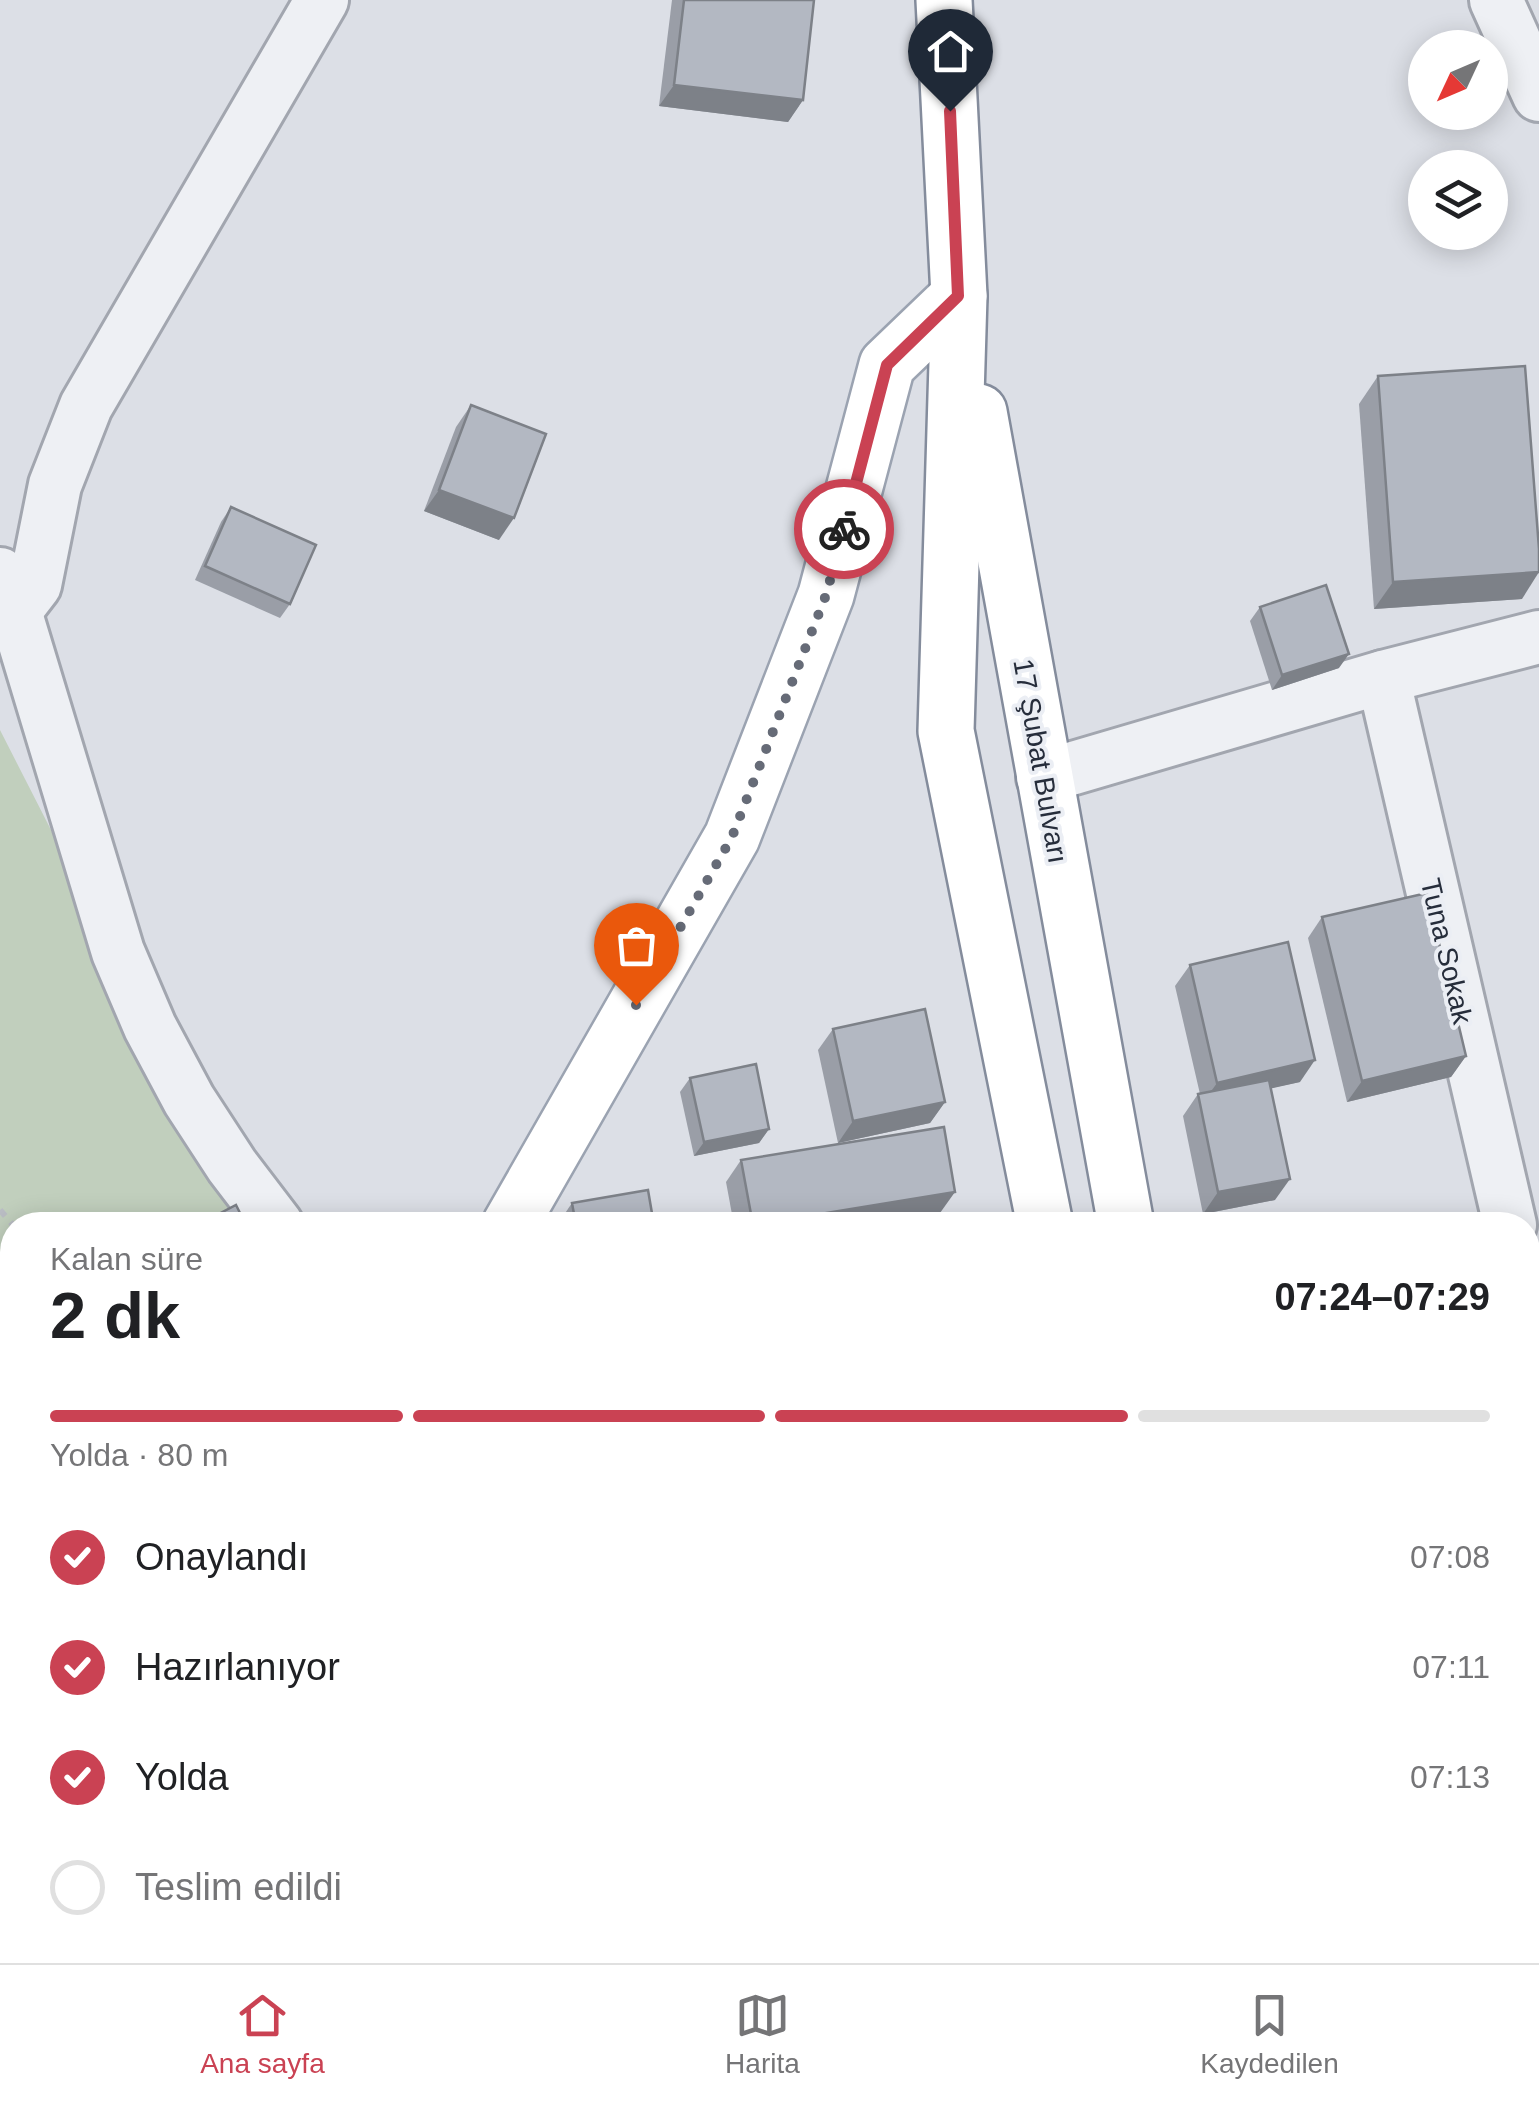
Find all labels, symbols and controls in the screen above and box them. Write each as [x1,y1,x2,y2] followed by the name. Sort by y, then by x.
[908,9,993,112] pin
[923,24,978,79] icon: home
[1408,30,1508,130] north arrow
[1408,30,1508,250] map controls
[1408,150,1508,250] button: layers
[794,479,894,579] courier
[817,502,872,557] icon: bike
[1007,656,1074,866] street label: 17 Şubat Bulvarı
[1415,875,1479,1028] street label: Tuna Sokak
[594,903,679,1006] pin
[609,918,664,973] icon: bag
[50,1241,203,1277] text: Kalan süre
[1274,1276,1490,1318] text: 07:24–07:29
[50,1279,180,1352] text: 2 dk
[50,1437,228,1473] text: Yolda · 80 m
[50,1530,105,1585] icon: check
[135,1536,308,1578] text: Onaylandı
[1410,1539,1490,1575] text: 07:08
[50,1640,105,1695] icon: check
[135,1646,340,1688] text: Hazırlanıyor
[1412,1649,1490,1685] text: 07:11
[50,1750,105,1805] icon: check
[135,1756,229,1798] text: Yolda
[1410,1759,1490,1795] text: 07:13
[135,1866,342,1908] text: Teslim edildi
[200,1988,325,2080] tab: Ana sayfa
[725,1988,800,2080] tab: Harita
[1200,1988,1339,2080] tab: Kaydedilen

